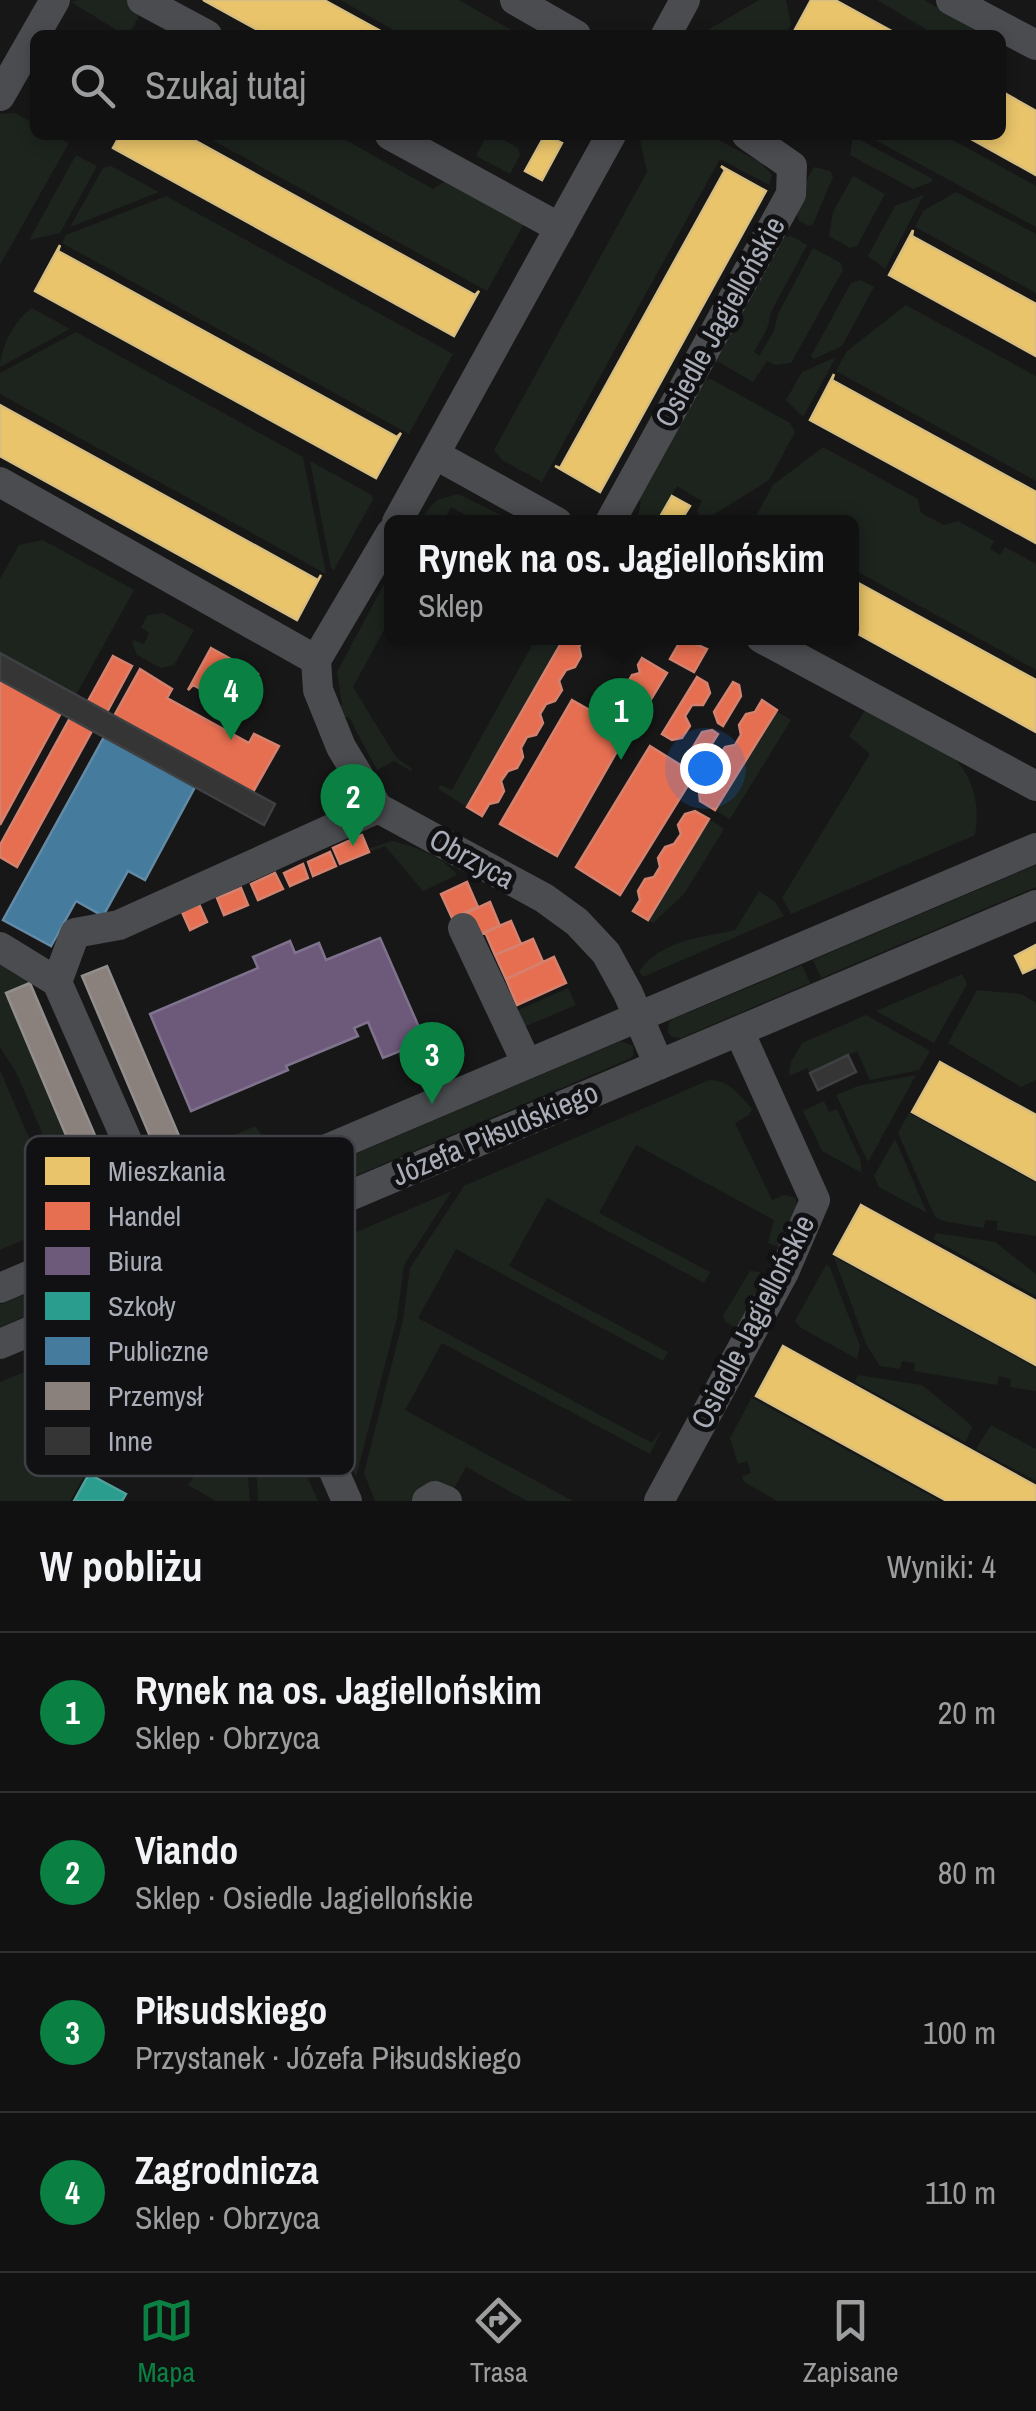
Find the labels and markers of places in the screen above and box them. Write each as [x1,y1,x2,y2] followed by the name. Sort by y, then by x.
[198,658,264,740] pin: 4
[588,678,654,760] pin: 1
[320,764,386,846] pin: 2
[400,1022,464,1104] pin: 3

